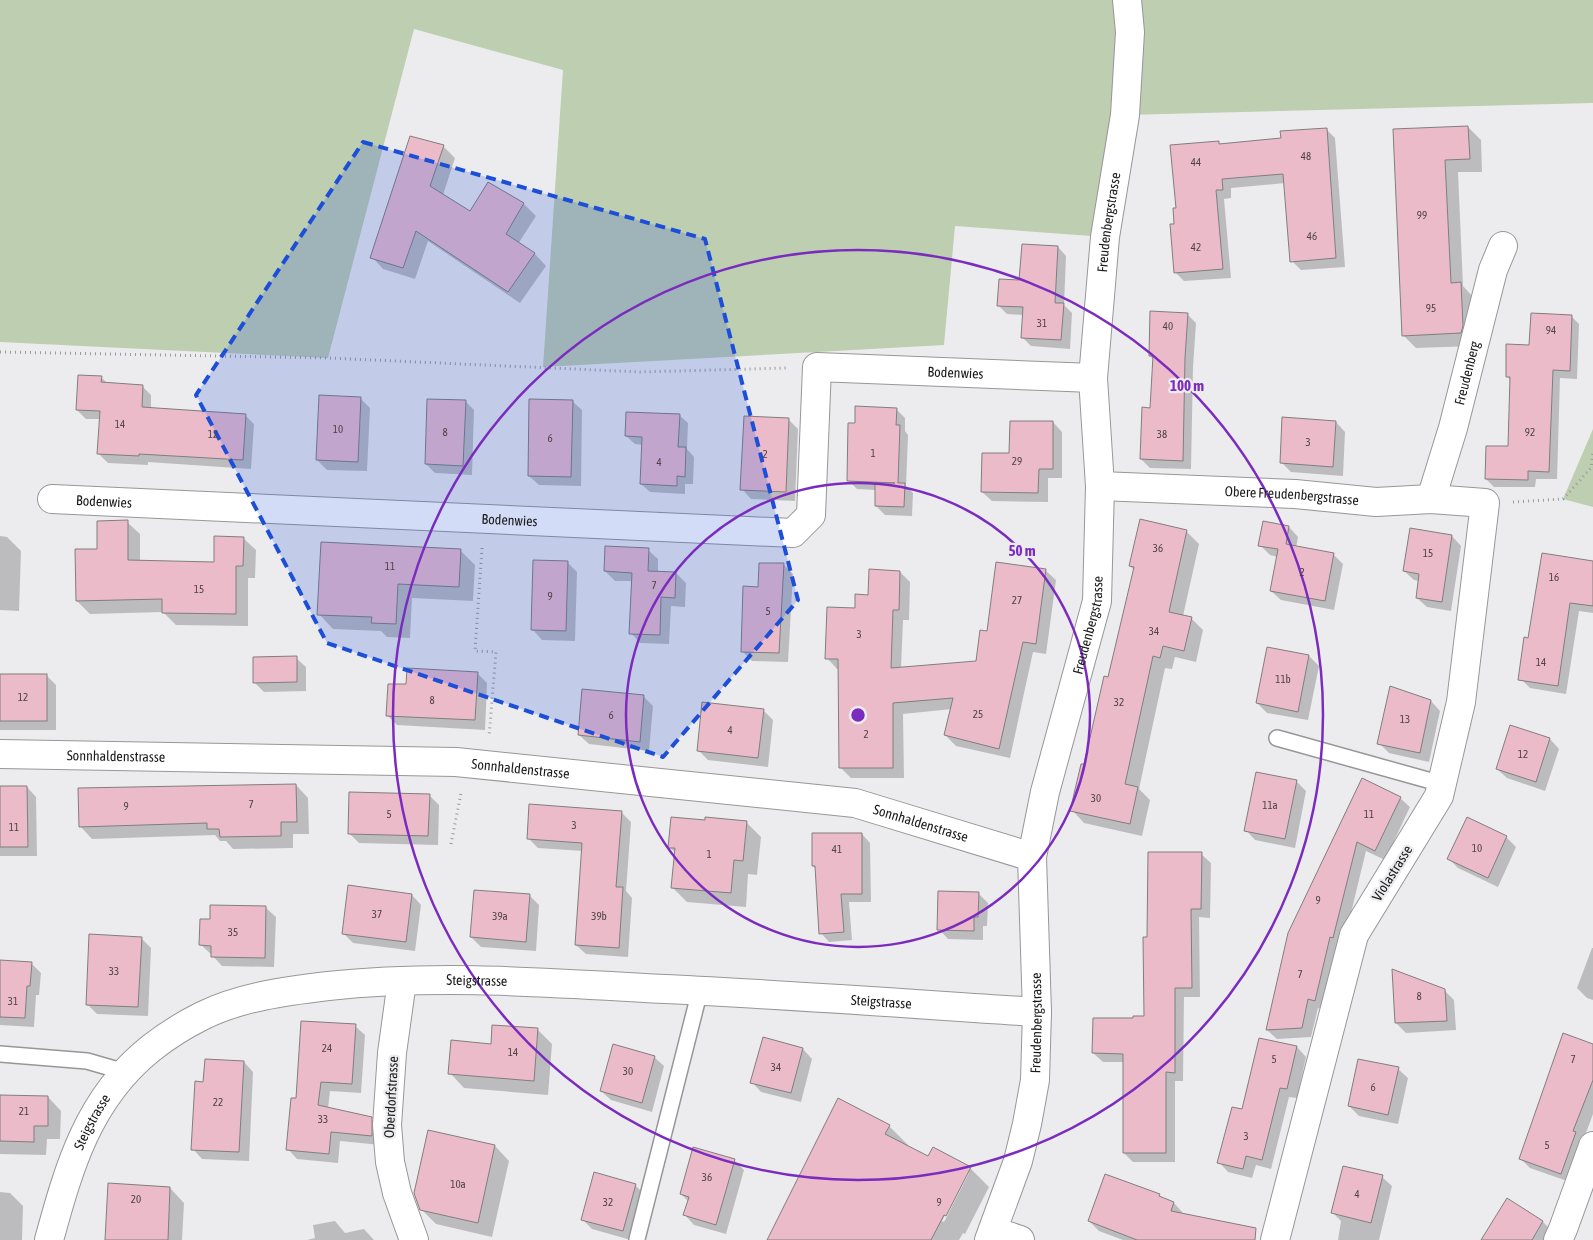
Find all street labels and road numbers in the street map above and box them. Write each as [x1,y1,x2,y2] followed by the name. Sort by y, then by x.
[1094,171,1123,273] street label: Freudenbergstrasse
[1451,340,1483,407] street label: Freudenberg
[927,363,984,382] street label: Bodenwies
[1224,483,1360,508] street label: Obere Freudenbergstrasse
[76,492,132,511] street label: Bodenwies
[481,511,538,529] street label: Bodenwies
[1069,576,1106,676] street label: Freudenbergstrasse
[67,747,165,765] street label: Sonnhaldenstrasse
[471,756,570,782] street label: Sonnhaldenstrasse
[871,801,970,845] street label: Sonnhaldenstrasse
[1369,842,1415,904] street label: Violastrasse
[446,972,508,989] street label: Steigstrasse
[1027,972,1045,1074] street label: Freudenbergstrasse
[850,992,912,1012] street label: Steigstrasse
[381,1056,401,1138] street label: Oberdorfstrasse
[71,1091,113,1152] street label: Steigstrasse

